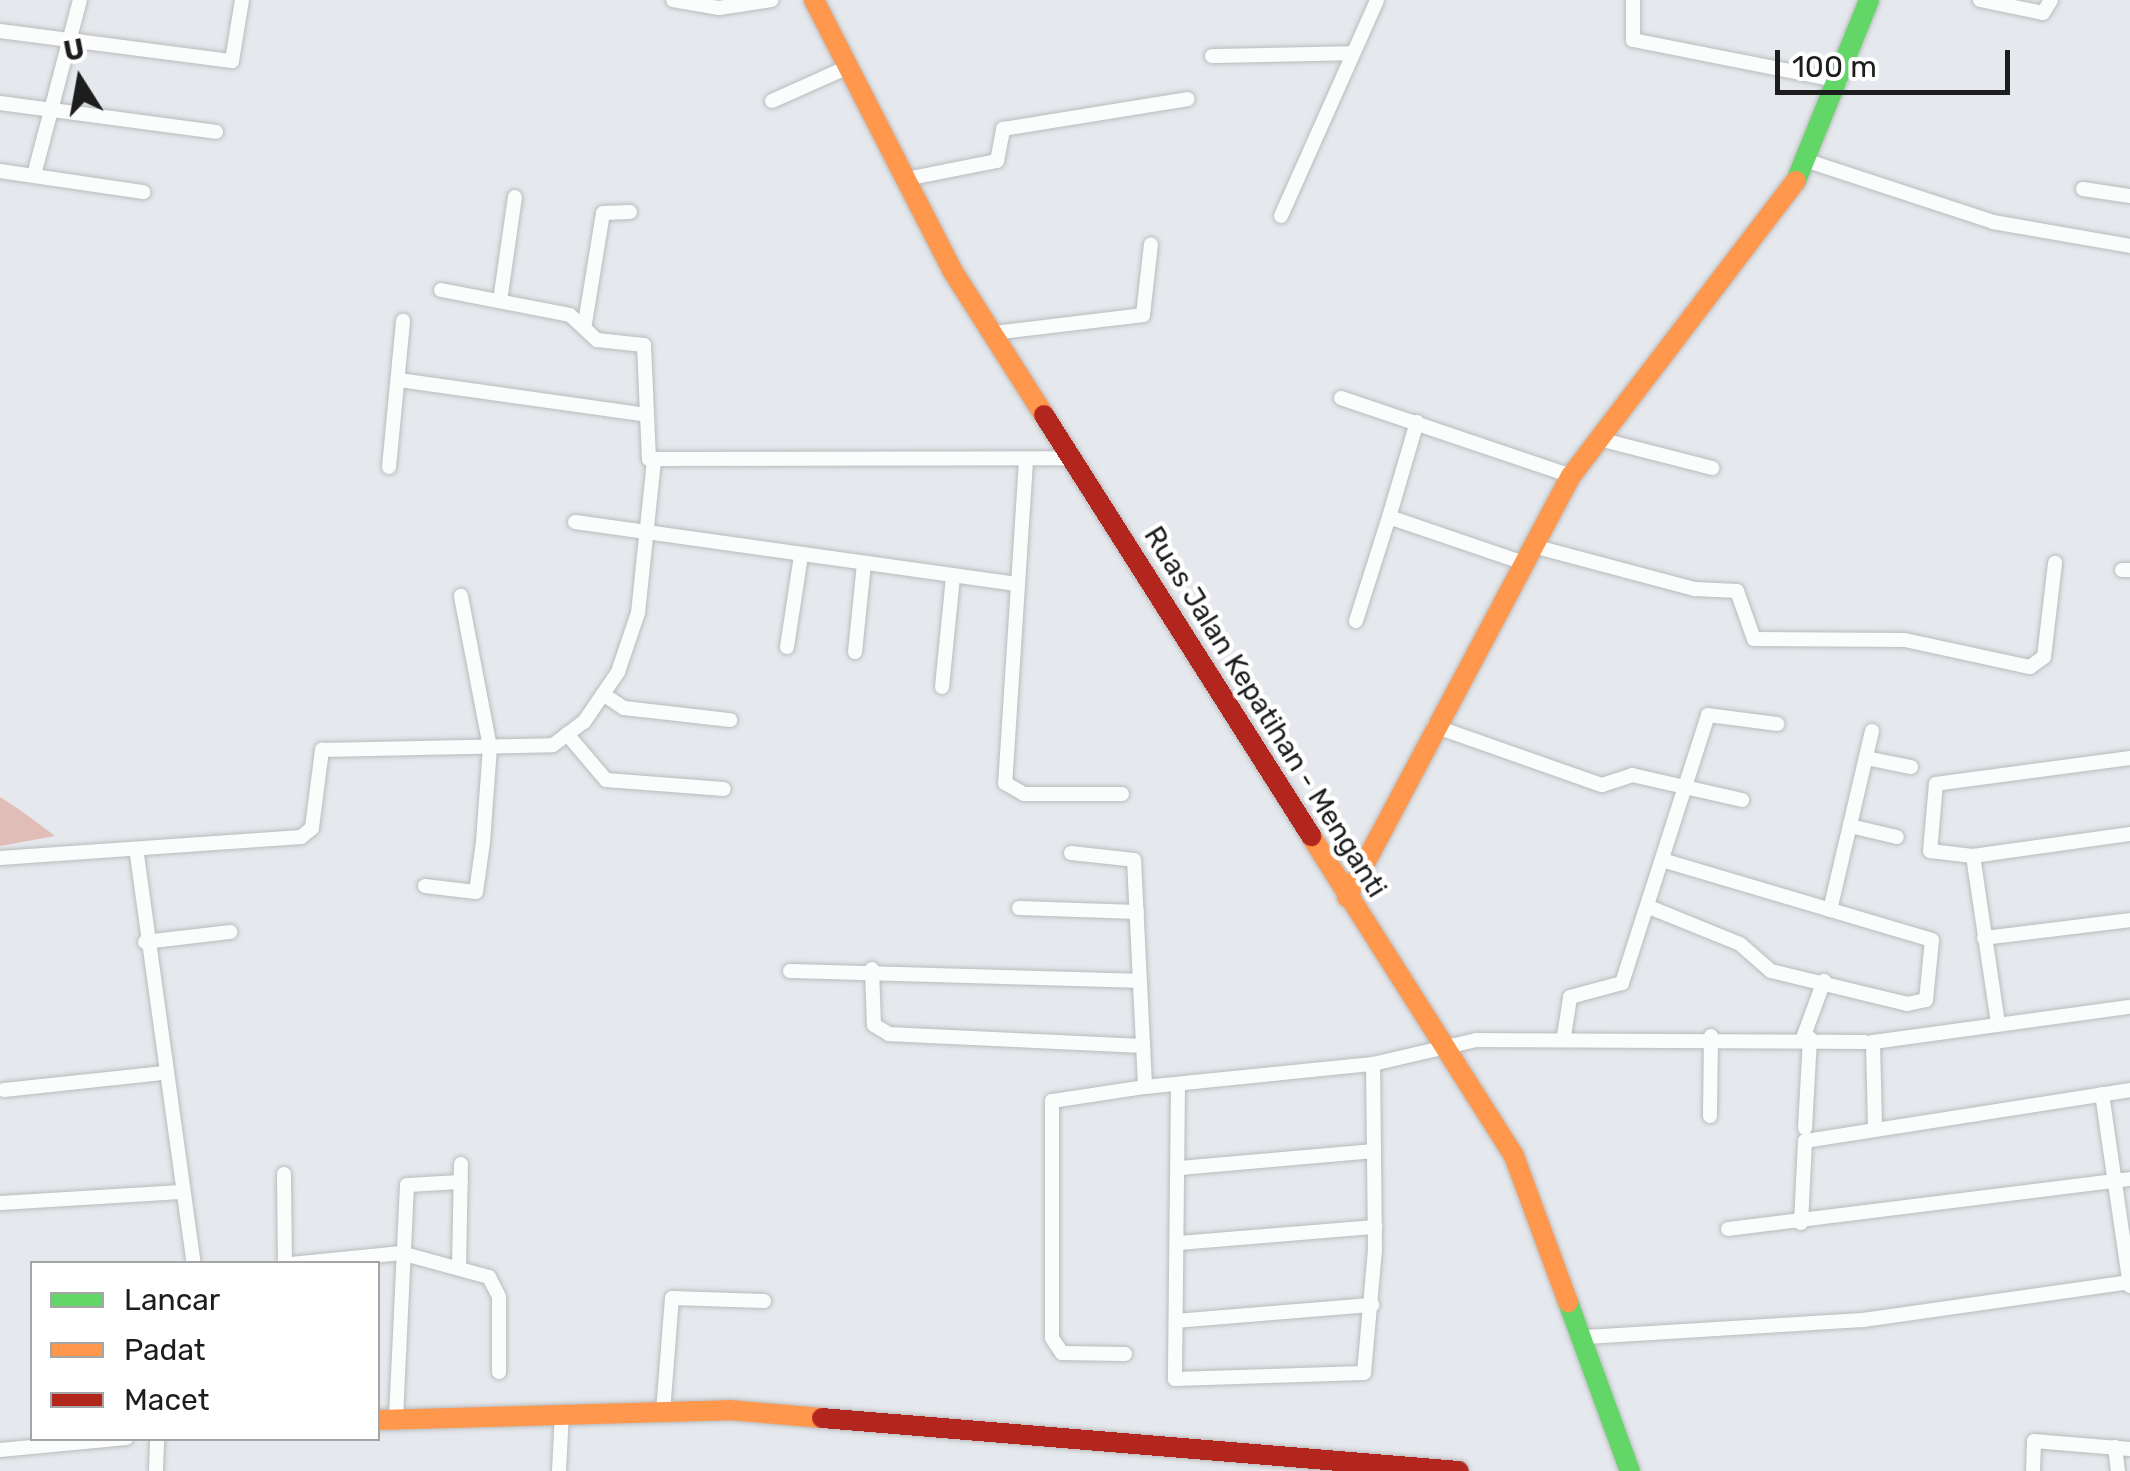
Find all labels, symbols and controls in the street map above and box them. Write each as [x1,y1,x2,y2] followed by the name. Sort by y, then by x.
[30,30,130,130] north arrow
[1780,30,2015,92] scale bar
[61,32,87,68] text: U
[1792,49,1877,85] text: 100 m
[1137,520,1393,904] street label: Ruas Jalan Kepatihan - Menganti
[30,1261,380,1441] legend
[124,1282,220,1318] text: Lancar
[124,1332,206,1368] text: Padat
[124,1382,209,1418] text: Macet

